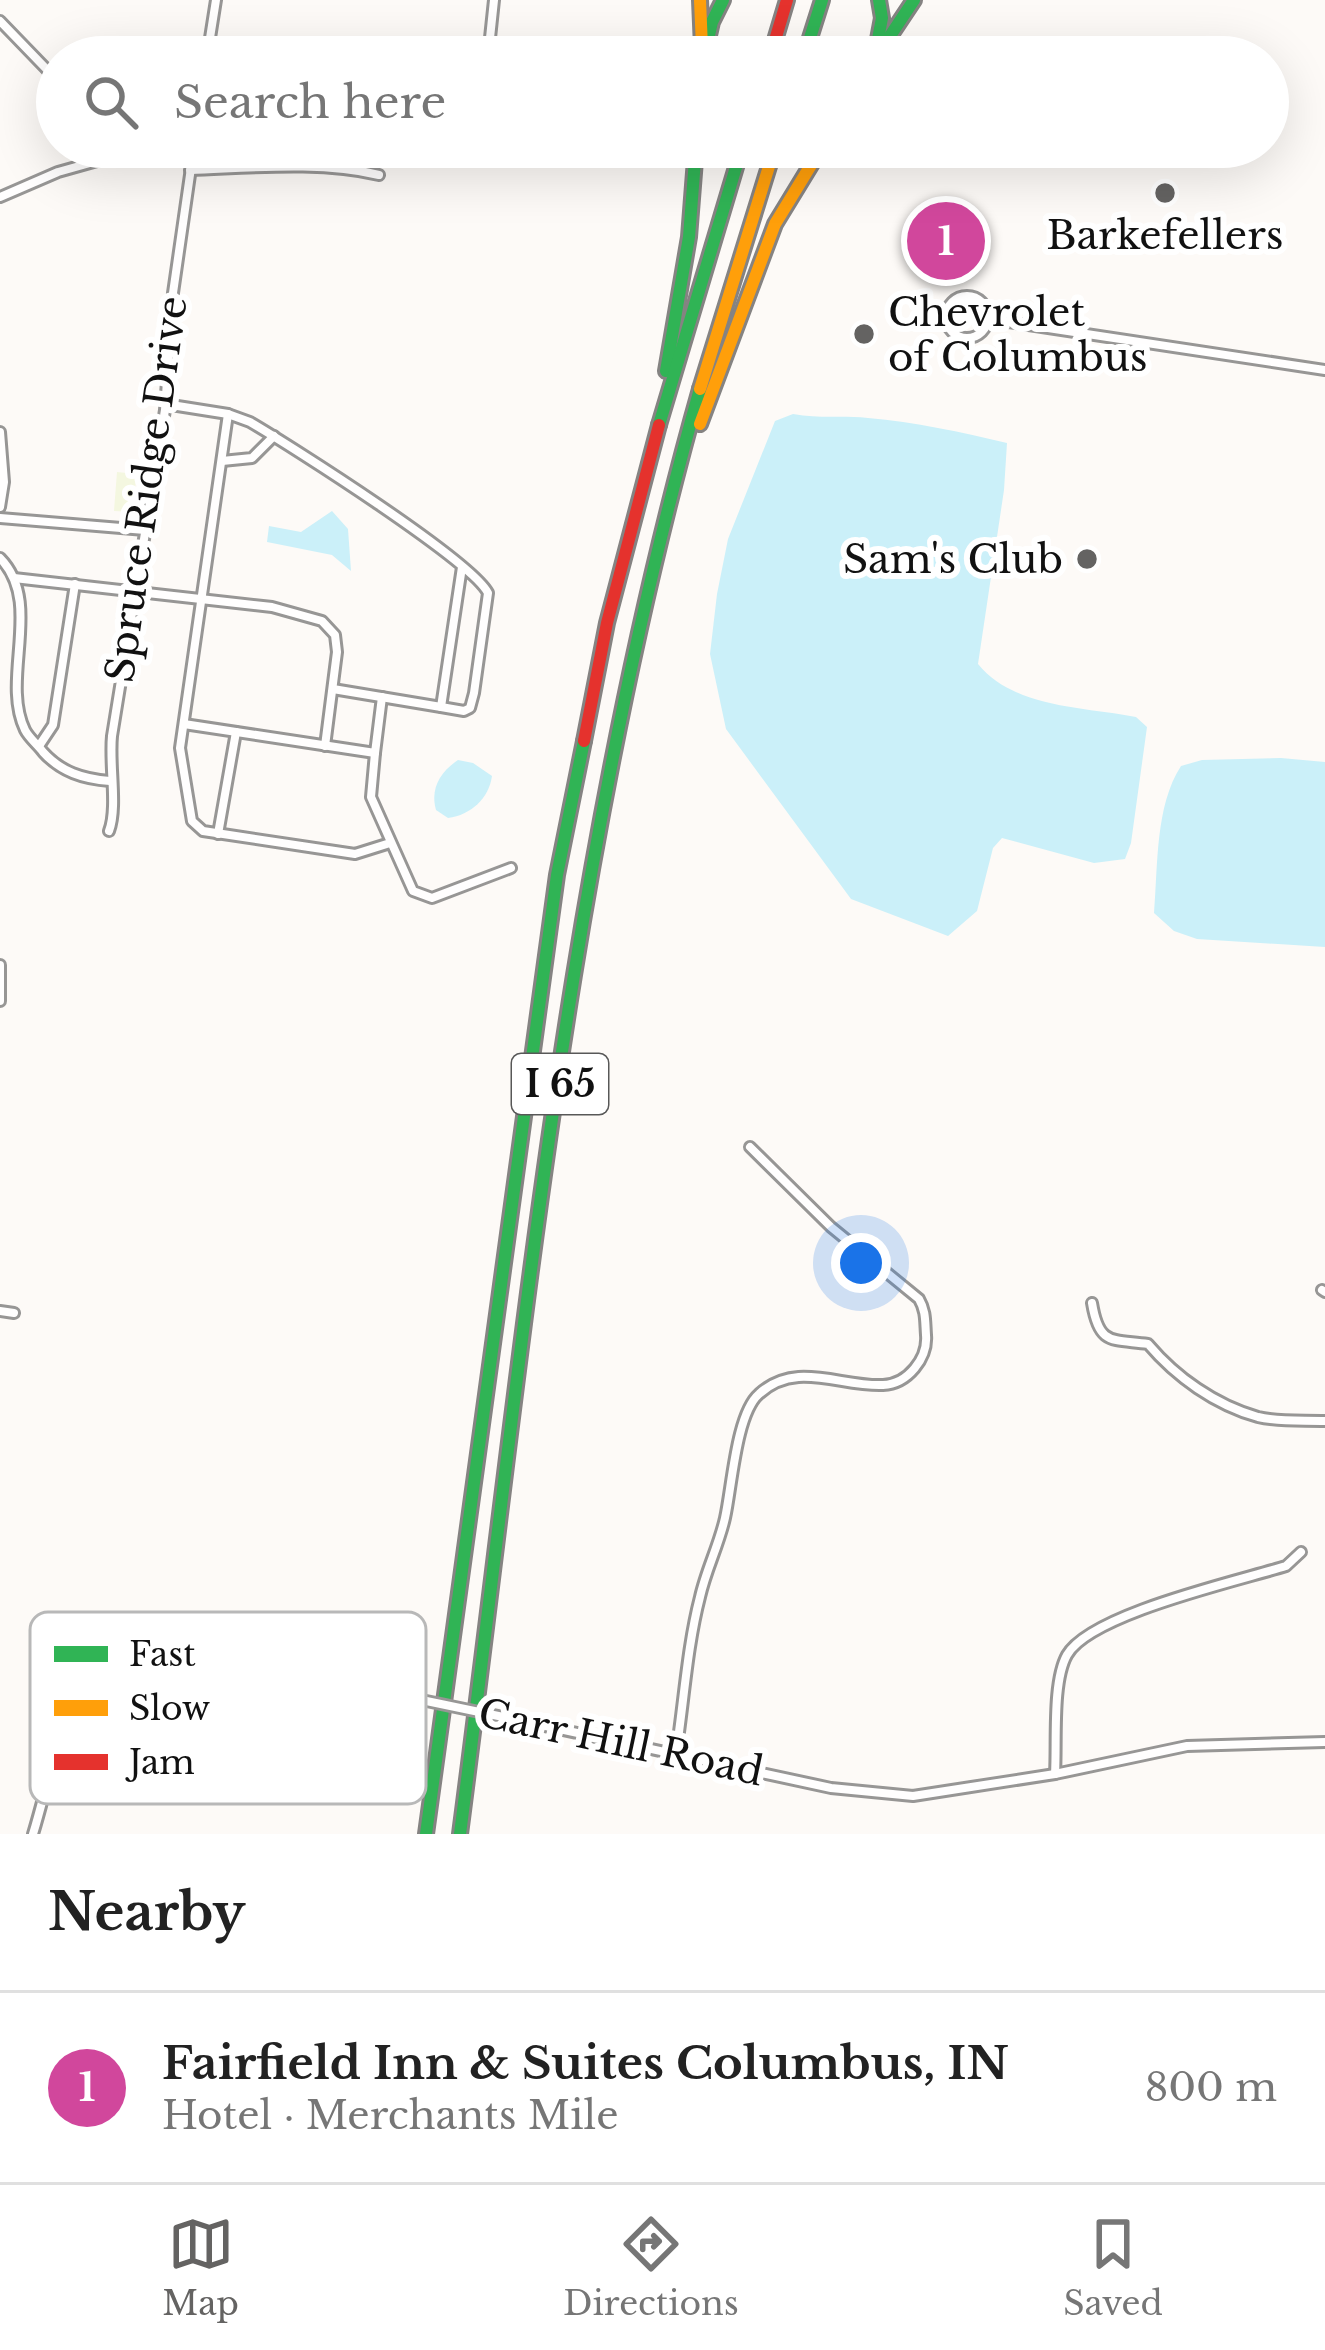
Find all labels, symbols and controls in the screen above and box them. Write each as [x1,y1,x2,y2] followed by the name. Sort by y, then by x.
[36,36,1289,168] search box
[78,69,144,135] icon: search
[174,74,446,130] text: Search here
[1152,180,1178,206] marker: Barkefellers
[907,196,985,286] pin: 1
[1046,211,1284,260] place label: Barkefellers
[888,288,1148,382] place label: Chevrolet of Columbus
[95,293,198,685] street label: Spruce Ridge Drive
[851,321,877,347] marker: Chevrolet of Columbus
[843,535,1063,584] place label: Sam's Club
[1074,546,1100,572] marker: Sam's Club
[512,1054,608,1114] road number: I 65
[831,1233,891,1293] your location
[30,1612,426,1804] legend
[129,1634,196,1675] text: Fast
[129,1688,210,1729] text: Slow
[474,1688,768,1797] street label: Carr Hill Road
[125,1742,195,1783] text: Jam
[48,1881,245,1944] text: Nearby
[162,2035,1009,2091] text: Fairfield Inn & Suites Columbus, IN
[78,2063,96,2112] text: 1
[1145,2063,1277,2112] text: 800 m
[162,2091,619,2140] text: Hotel · Merchants Mile
[162,2211,239,2324] tab: Map
[563,2211,739,2324] tab: Directions
[1063,2211,1163,2324] tab: Saved

